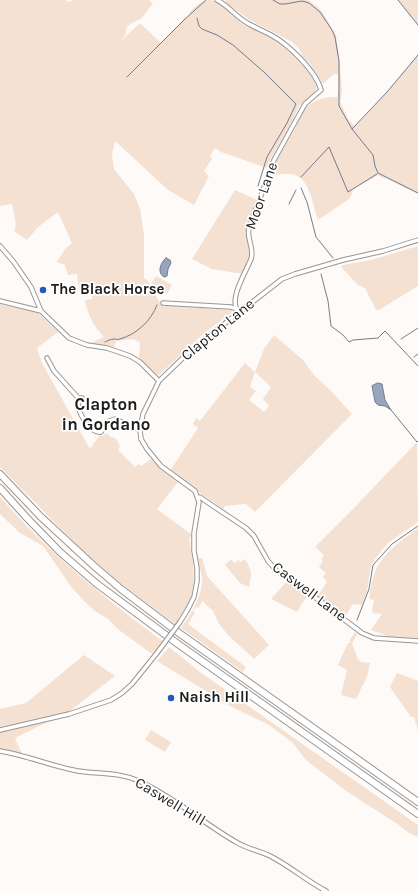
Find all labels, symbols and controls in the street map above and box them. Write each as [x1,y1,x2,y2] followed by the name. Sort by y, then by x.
[242,160,282,232] street label: Moor Lane
[51,281,165,299] place label: The Black Horse
[38,285,48,295] marker: The Black Horse
[178,295,258,365] street label: Clapton Lane
[62,395,150,435] district label: Clapton in Gordano
[268,558,350,626] street label: Caswell Lane
[179,689,249,707] place label: Naish Hill
[166,693,176,703] marker: Naish Hill
[132,774,208,830] street label: Caswell Hill

